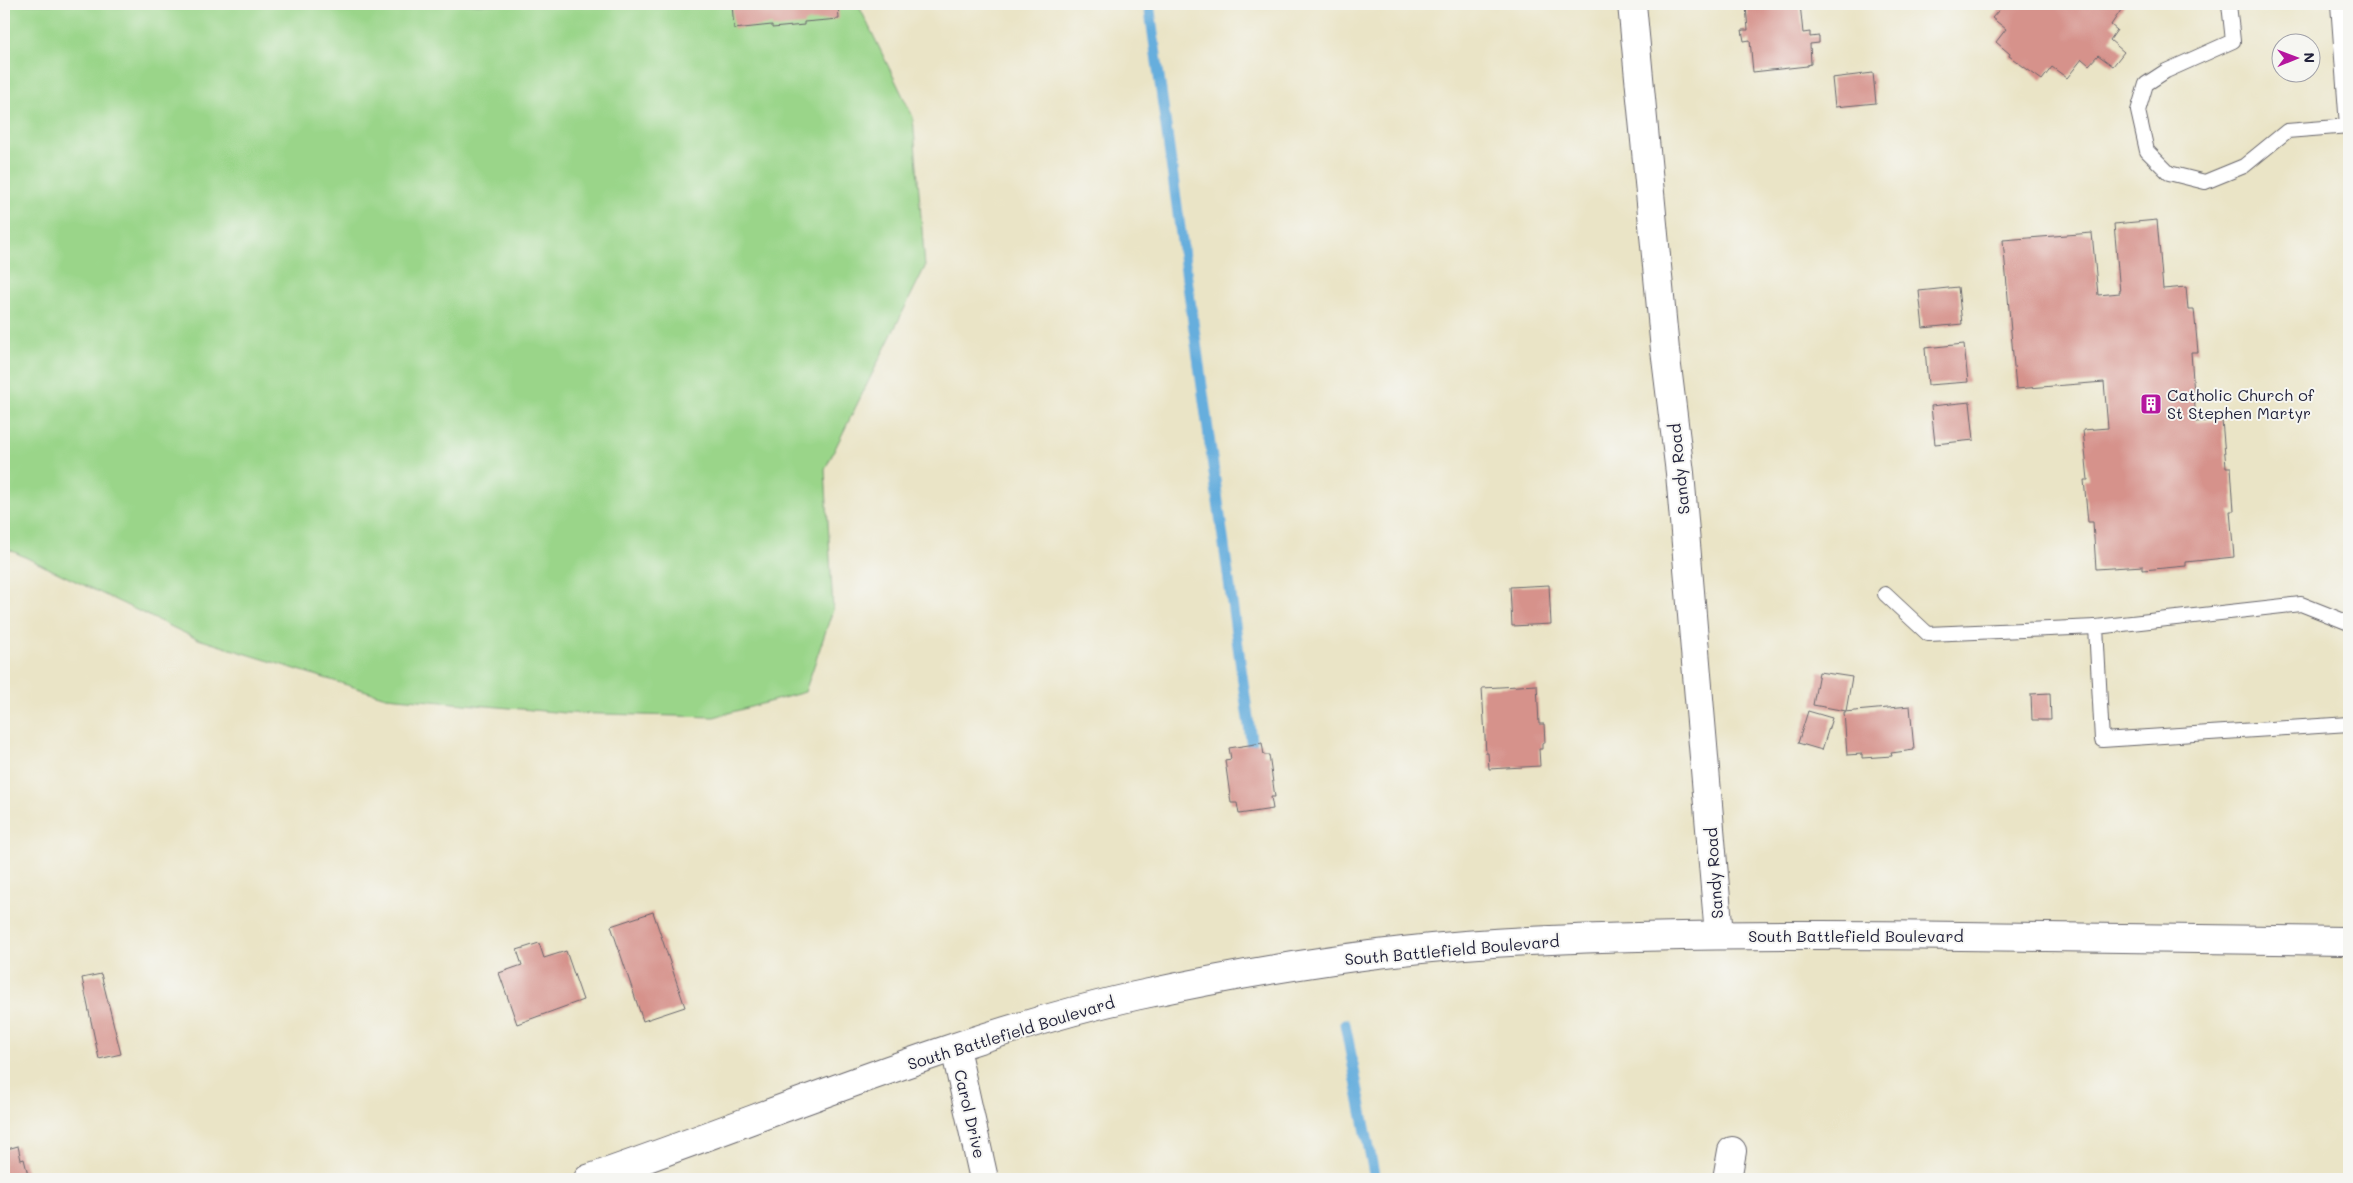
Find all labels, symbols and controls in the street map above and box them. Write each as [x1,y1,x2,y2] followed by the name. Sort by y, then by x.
[2270,32,2320,82] north arrow
[2300,52,2319,63] text: N
[2167,384,2315,423] place label: Catholic Church of St Stephen Martyr
[2139,392,2163,416] building icon: Catholic Church of St Stephen Martyr
[1663,423,1694,516] street label: Sandy Road
[1700,827,1727,919] street label: Sandy Road
[1748,925,1964,946] street label: South Battlefield Boulevard
[1344,930,1560,969] street label: South Battlefield Boulevard
[905,991,1117,1074] street label: South Battlefield Boulevard
[950,1068,991,1160] street label: Carol Drive

